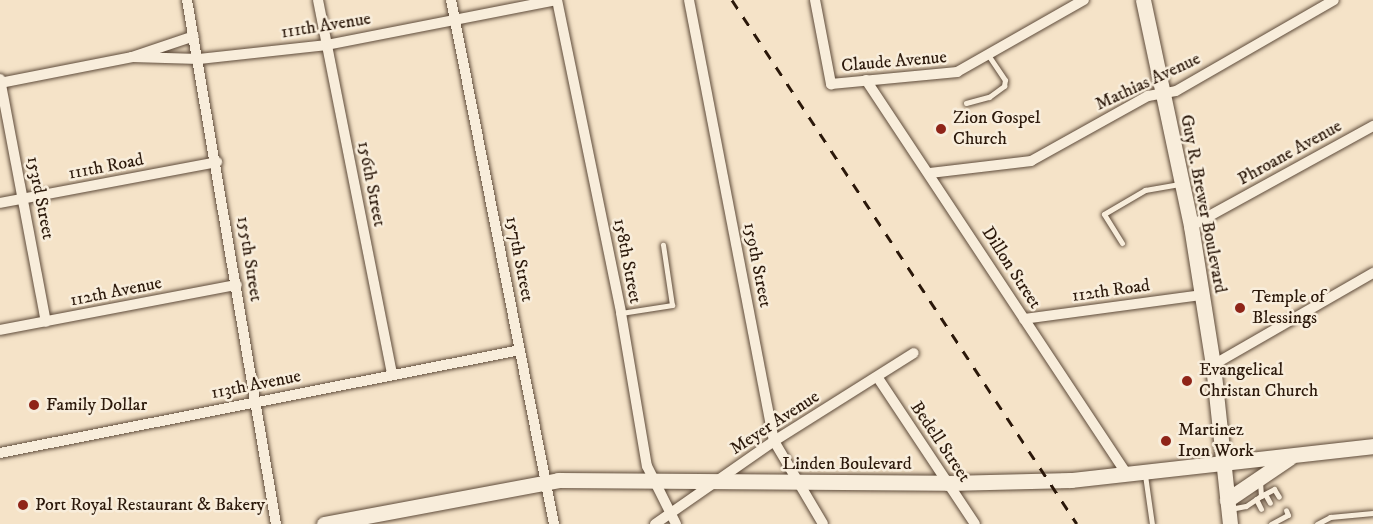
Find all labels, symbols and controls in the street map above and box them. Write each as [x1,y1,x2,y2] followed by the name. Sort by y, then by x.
[279,8,373,44] street label: 111th Avenue
[840,47,948,77] street label: Claude Avenue
[1092,48,1204,116] street label: Mathias Avenue
[953,108,1040,150] place label: Zion Gospel Church
[1175,113,1231,295] street label: Guy R. Brewer Boulevard
[1234,116,1346,190] street label: Phroane Avenue
[934,122,948,136] marker: Zion Gospel Church
[352,140,390,228] street label: 156th Street
[67,149,145,185] street label: 111th Road
[21,155,59,241] street label: 153rd Street
[500,214,538,304] street label: 157th Street
[232,215,266,303] street label: 155th Street
[608,217,646,305] street label: 158th Street
[738,221,776,309] street label: 159th Street
[977,223,1045,313] street label: Dillon Street
[68,273,164,311] street label: 112th Avenue
[1071,275,1151,307] street label: 112th Road
[1252,287,1325,330] place label: Temple of Blessings
[1233,301,1247,315] marker: Temple of Blessings
[1199,360,1318,403] place label: Evangelical Christan Church
[209,366,303,404] street label: 113th Avenue
[1180,374,1194,388] marker: Evangelical Christan Church
[726,386,824,460] street label: Meyer Avenue
[46,394,147,416] place label: Family Dollar
[27,398,41,412] marker: Family Dollar
[905,398,975,486] street label: Bedell Street
[1178,420,1254,462] place label: Martinez Iron Work
[1159,434,1173,448] marker: Martinez Iron Work
[782,453,912,475] street label: Linden Boulevard
[35,494,265,516] place label: Port Royal Restaurant & Bakery
[16,498,30,512] marker: Port Royal Restaurant & Bakery

